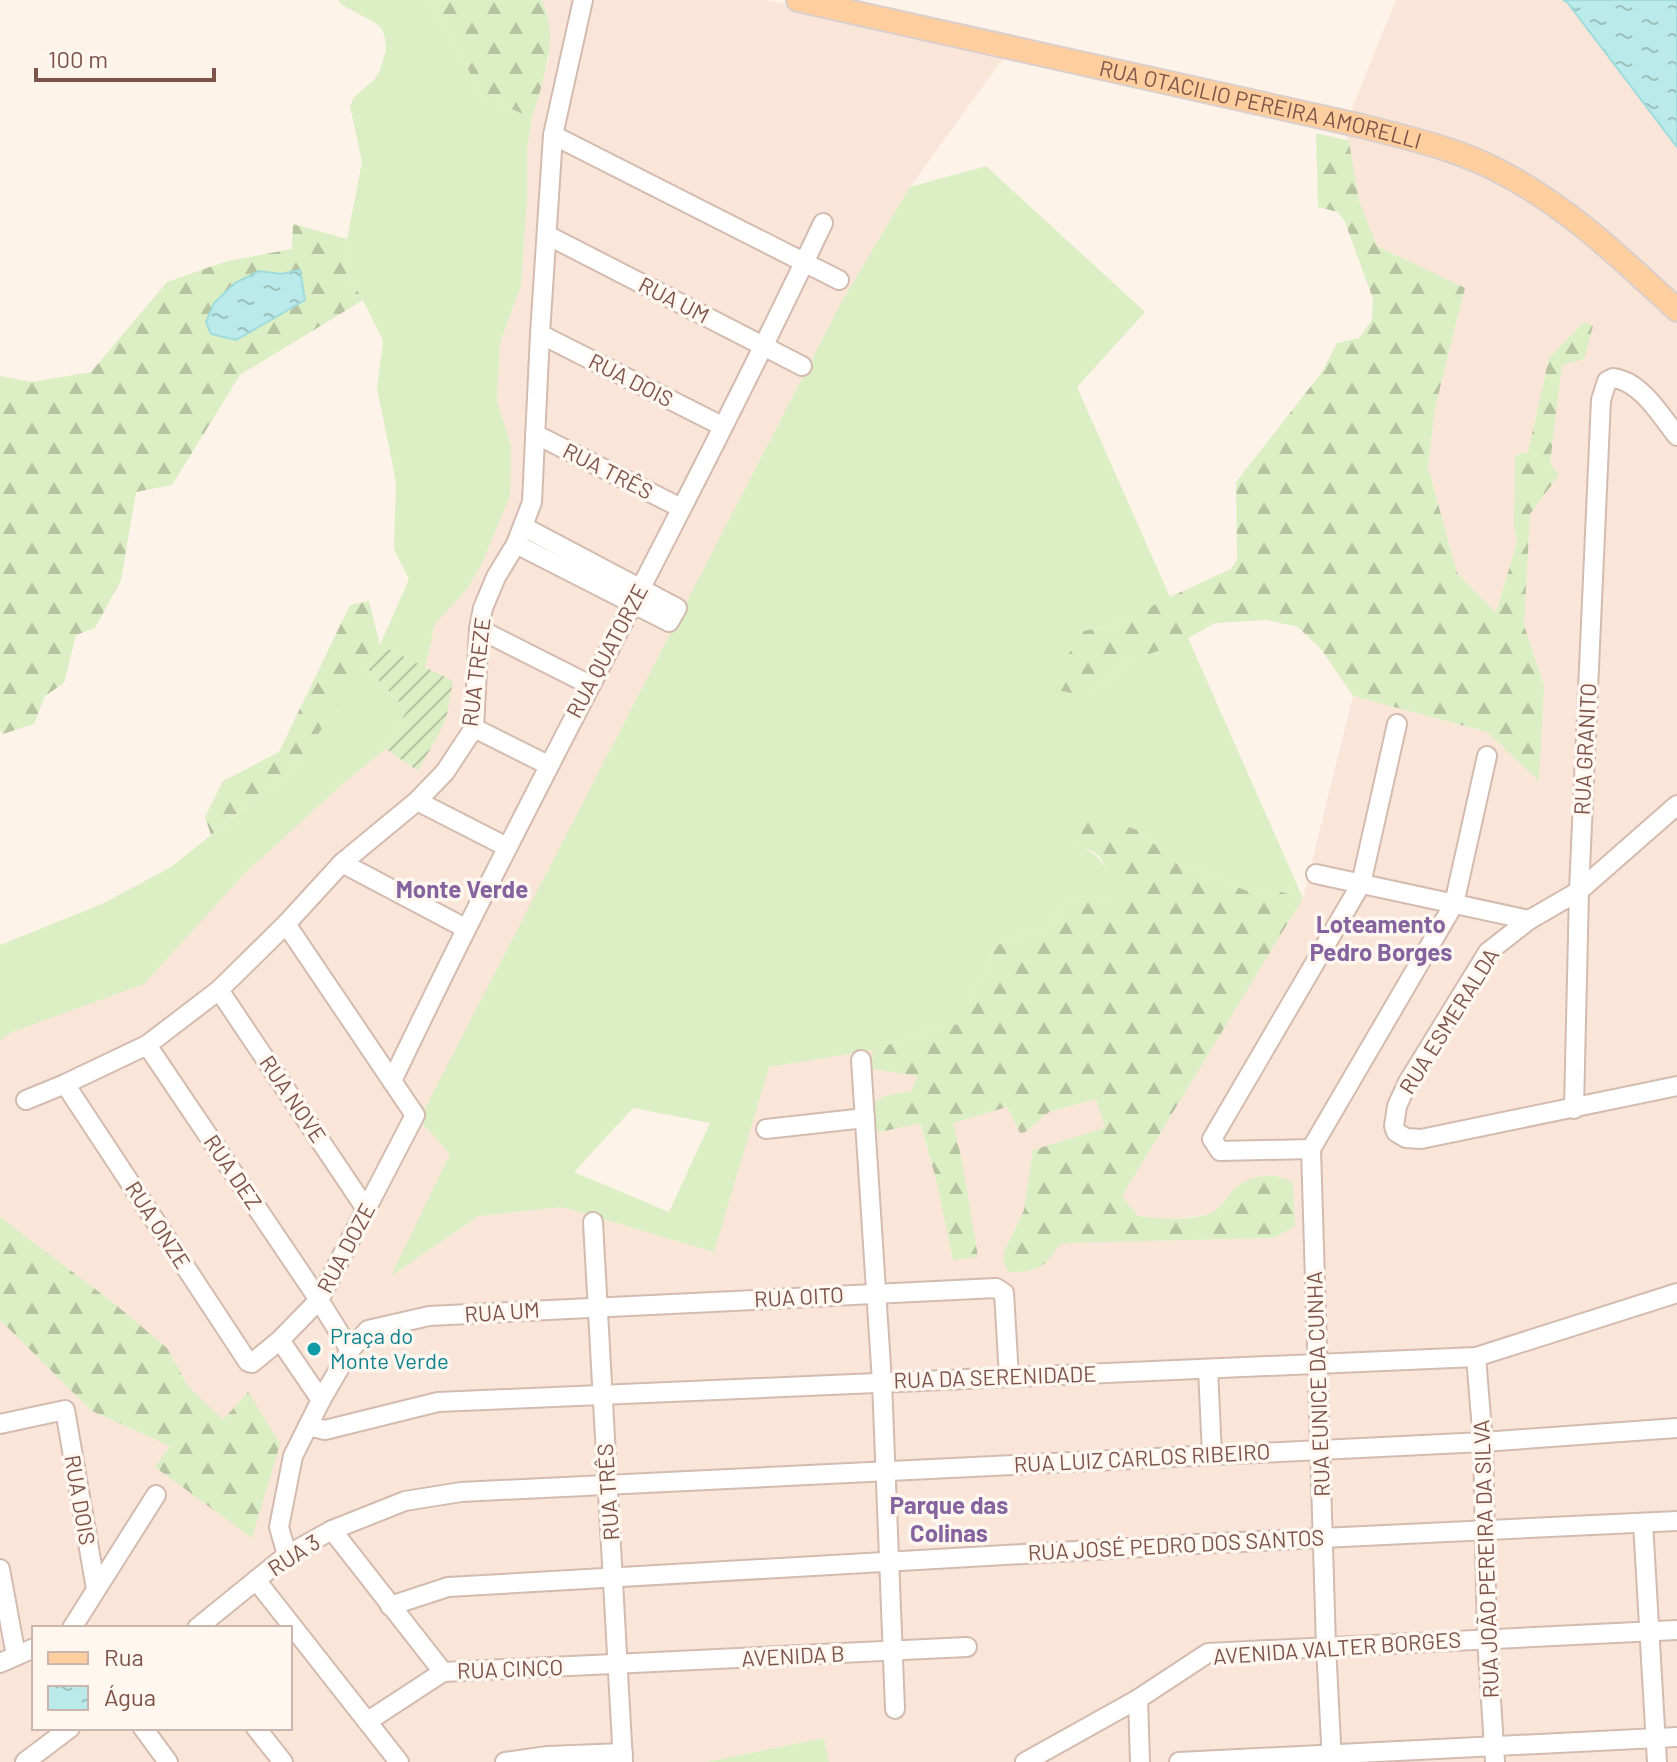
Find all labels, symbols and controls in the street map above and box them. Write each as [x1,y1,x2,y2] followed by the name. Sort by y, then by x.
[36,32,214,82] scale bar
[48,44,108,73] text: 100 m
[1097,54,1425,153] street label: RUA OTACILIO PEREIRA AMORELLI
[635,270,714,328] street label: RUA UM
[585,347,678,411] street label: RUA DOIS
[559,436,658,504] street label: RUA TRÊS
[560,579,652,722] street label: RUA QUATORZE
[455,616,495,728] street label: RUA TREZE
[1568,682,1600,816] street label: RUA GRANITO
[396,874,528,903] district label: Monte Verde
[1310,909,1452,966] district label: Loteamento Pedro Borges
[1393,943,1503,1098] street label: RUA ESMERALDA
[255,1050,332,1147] street label: RUA NOVE
[199,1129,268,1214] street label: RUA DEZ
[121,1176,197,1273] street label: RUA ONZE
[311,1198,380,1297] street label: RUA DOZE
[1300,1271,1334,1497] street label: RUA EUNICE DA CUNHA
[753,1281,844,1311] street label: RUA OITO
[463,1295,540,1327] street label: RUA UM
[330,1322,449,1373] place label: Praça do Monte Verde
[305,1340,323,1358] marker: Praça do Monte Verde
[893,1359,1097,1393] street label: RUA DA SERENIDADE
[1467,1419,1503,1699] street label: RUA JOÃO PEREIRA DA SILVA
[1013,1437,1271,1477] street label: RUA LUIZ CARLOS RIBEIRO
[591,1443,623,1542] street label: RUA TRÊS
[60,1453,102,1547] street label: RUA DOIS
[890,1490,1008,1547] district label: Parque das Colinas
[1027,1523,1325,1565] street label: RUA JOSÉ PEDRO DOS SANTOS
[263,1528,324,1580] street label: RUA 3
[1212,1625,1462,1669] street label: AVENIDA VALTER BORGES
[32,1626,292,1730] legend
[741,1639,845,1671] street label: AVENIDA B
[104,1642,144,1671] text: Rua
[456,1653,564,1683] street label: RUA CINCO
[104,1682,156,1711] text: Água

